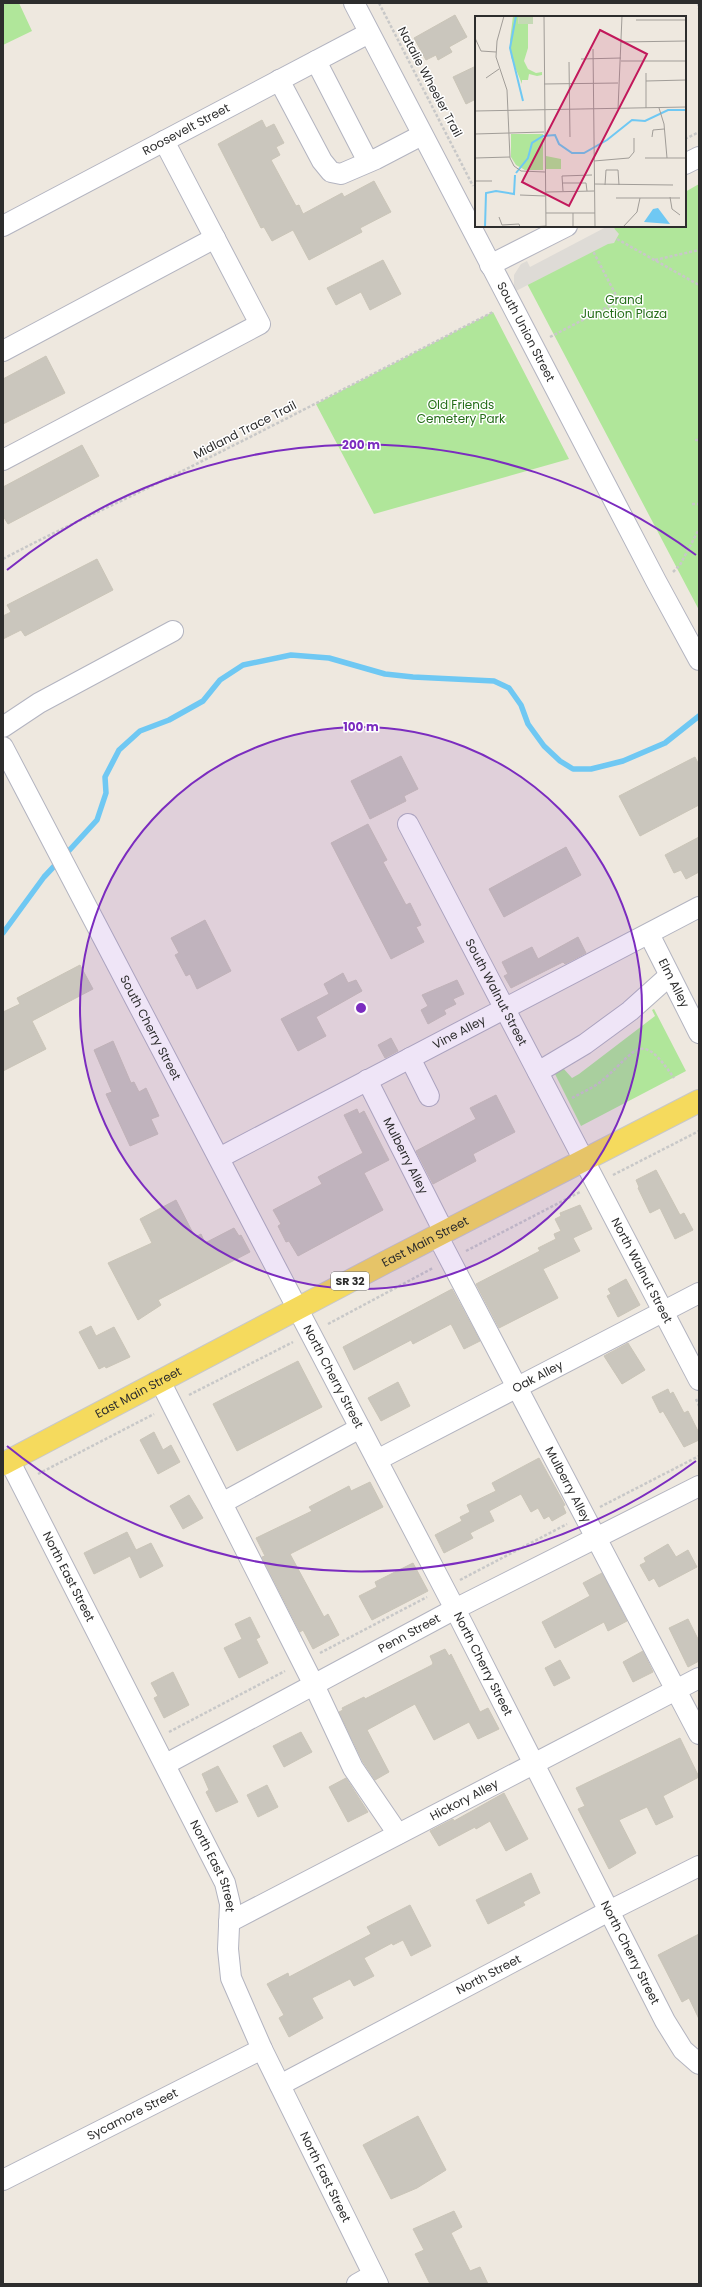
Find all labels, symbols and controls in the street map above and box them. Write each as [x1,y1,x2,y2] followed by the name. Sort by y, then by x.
[475,16,686,227] inset map
[394,24,467,140] street label: Natalie Wheeler Trail
[139,99,232,159] street label: Roosevelt Street
[493,279,559,384] street label: South Union Street
[581,291,667,322] park label: Grand Junction Plaza
[190,396,299,463] street label: Midland Trace Trail
[417,396,506,427] park label: Old Friends Cemetery Park
[342,436,380,453] text: 200 m
[343,718,379,735] text: 100 m
[462,936,532,1049] street label: South Walnut Street
[655,955,694,1011] street label: Elm Alley
[116,972,185,1083] street label: South Cherry Street
[354,1001,368,1015] centre of rings
[429,1011,489,1053] street label: Vine Alley
[379,1114,432,1197] street label: Mulberry Alley
[378,1212,471,1271] street label: East Main Street
[608,1215,677,1326] street label: North Walnut Street
[331,1272,369,1290] road number: SR 32
[300,1322,368,1431] street label: North Cherry Street
[509,1356,566,1396] street label: Oak Alley
[92,1362,184,1422] street label: East Main Street
[542,1443,596,1526] street label: Mulberry Alley
[39,1528,99,1624] street label: North East Street
[450,1609,517,1719] street label: North Cherry Street
[375,1610,443,1657] street label: Penn Street
[427,1774,501,1824] street label: Hickory Alley
[186,1817,240,1912] street label: North East Street
[597,1898,664,2007] street label: North Cherry Street
[453,1950,524,1998] street label: North Street
[84,2084,180,2144] street label: Sycamore Street
[296,2129,355,2225] street label: North East Street

